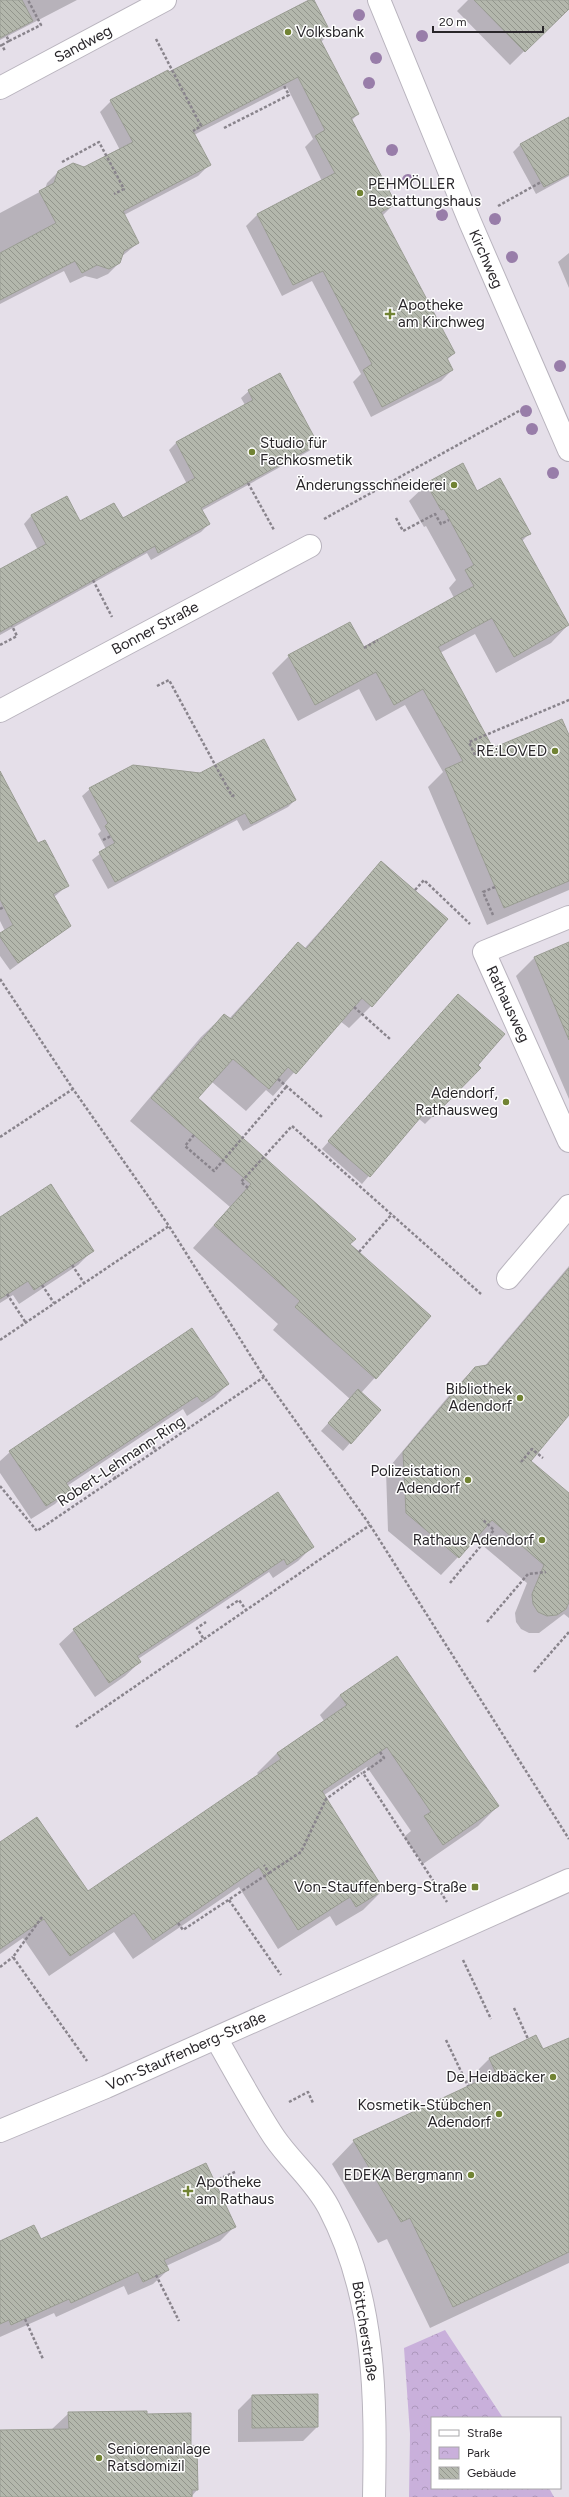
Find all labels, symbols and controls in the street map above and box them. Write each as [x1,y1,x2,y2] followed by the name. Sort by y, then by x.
[433,8,543,34] scale bar
[439,15,467,29] text: 20 m
[51,21,115,67] street label: Sandweg
[296,23,365,41] place label: Volksbank
[283,27,293,37] marker: Volksbank
[368,175,481,210] place label: PEHMÖLLER Bestattungshaus
[355,188,365,198] marker: PEHMÖLLER Bestattungshaus
[465,227,507,291] street label: Kirchweg
[398,296,485,331] place label: Apotheke am Kirchweg
[385,309,395,319] marker: Apotheke am Kirchweg
[260,434,353,469] place label: Studio für Fachkosmetik
[247,447,257,457] marker: Studio für Fachkosmetik
[296,476,446,494] place label: Änderungsschneiderei
[449,480,459,490] marker: Änderungsschneiderei
[108,598,202,658] street label: Bonner Straße
[476,742,547,760] place label: RE:LOVED
[550,746,560,756] marker: RE:LOVED
[482,963,534,1045] street label: Rathausweg
[415,1084,498,1119] place label: Adendorf, Rathausweg
[501,1097,511,1107] marker: Adendorf, Rathausweg
[446,1380,513,1415] place label: Bibliothek Adendorf
[515,1393,525,1403] marker: Bibliothek Adendorf
[54,1412,188,1510] street label: Robert-Lehmann-Ring
[370,1462,460,1497] place label: Polizeistation Adendorf
[463,1475,473,1485] marker: Polizeistation Adendorf
[413,1531,534,1549] place label: Rathaus Adendorf
[537,1535,547,1545] marker: Rathaus Adendorf
[294,1878,467,1896] place label: Von-Stauffenberg-Straße
[470,1882,480,1892] marker: Von-Stauffenberg-Straße
[103,2008,269,2094] street label: Von-Stauffenberg-Straße
[446,2068,545,2086] place label: De Heidbäcker
[548,2072,558,2082] marker: De Heidbäcker
[358,2096,491,2131] place label: Kosmetik-Stübchen Adendorf
[494,2109,504,2119] marker: Kosmetik-Stübchen Adendorf
[344,2166,463,2184] place label: EDEKA Bergmann
[466,2170,476,2180] marker: EDEKA Bergmann
[196,2173,274,2208] place label: Apotheke am Rathaus
[183,2186,193,2196] marker: Apotheke am Rathaus
[348,2280,382,2382] street label: Böttcherstraße
[431,2417,561,2489] legend
[467,2426,503,2440] text: Straße
[107,2440,211,2475] place label: Seniorenanlage Ratsdomizil
[467,2446,490,2460] text: Park
[94,2453,104,2463] marker: Seniorenanlage Ratsdomizil
[467,2466,517,2480] text: Gebäude

